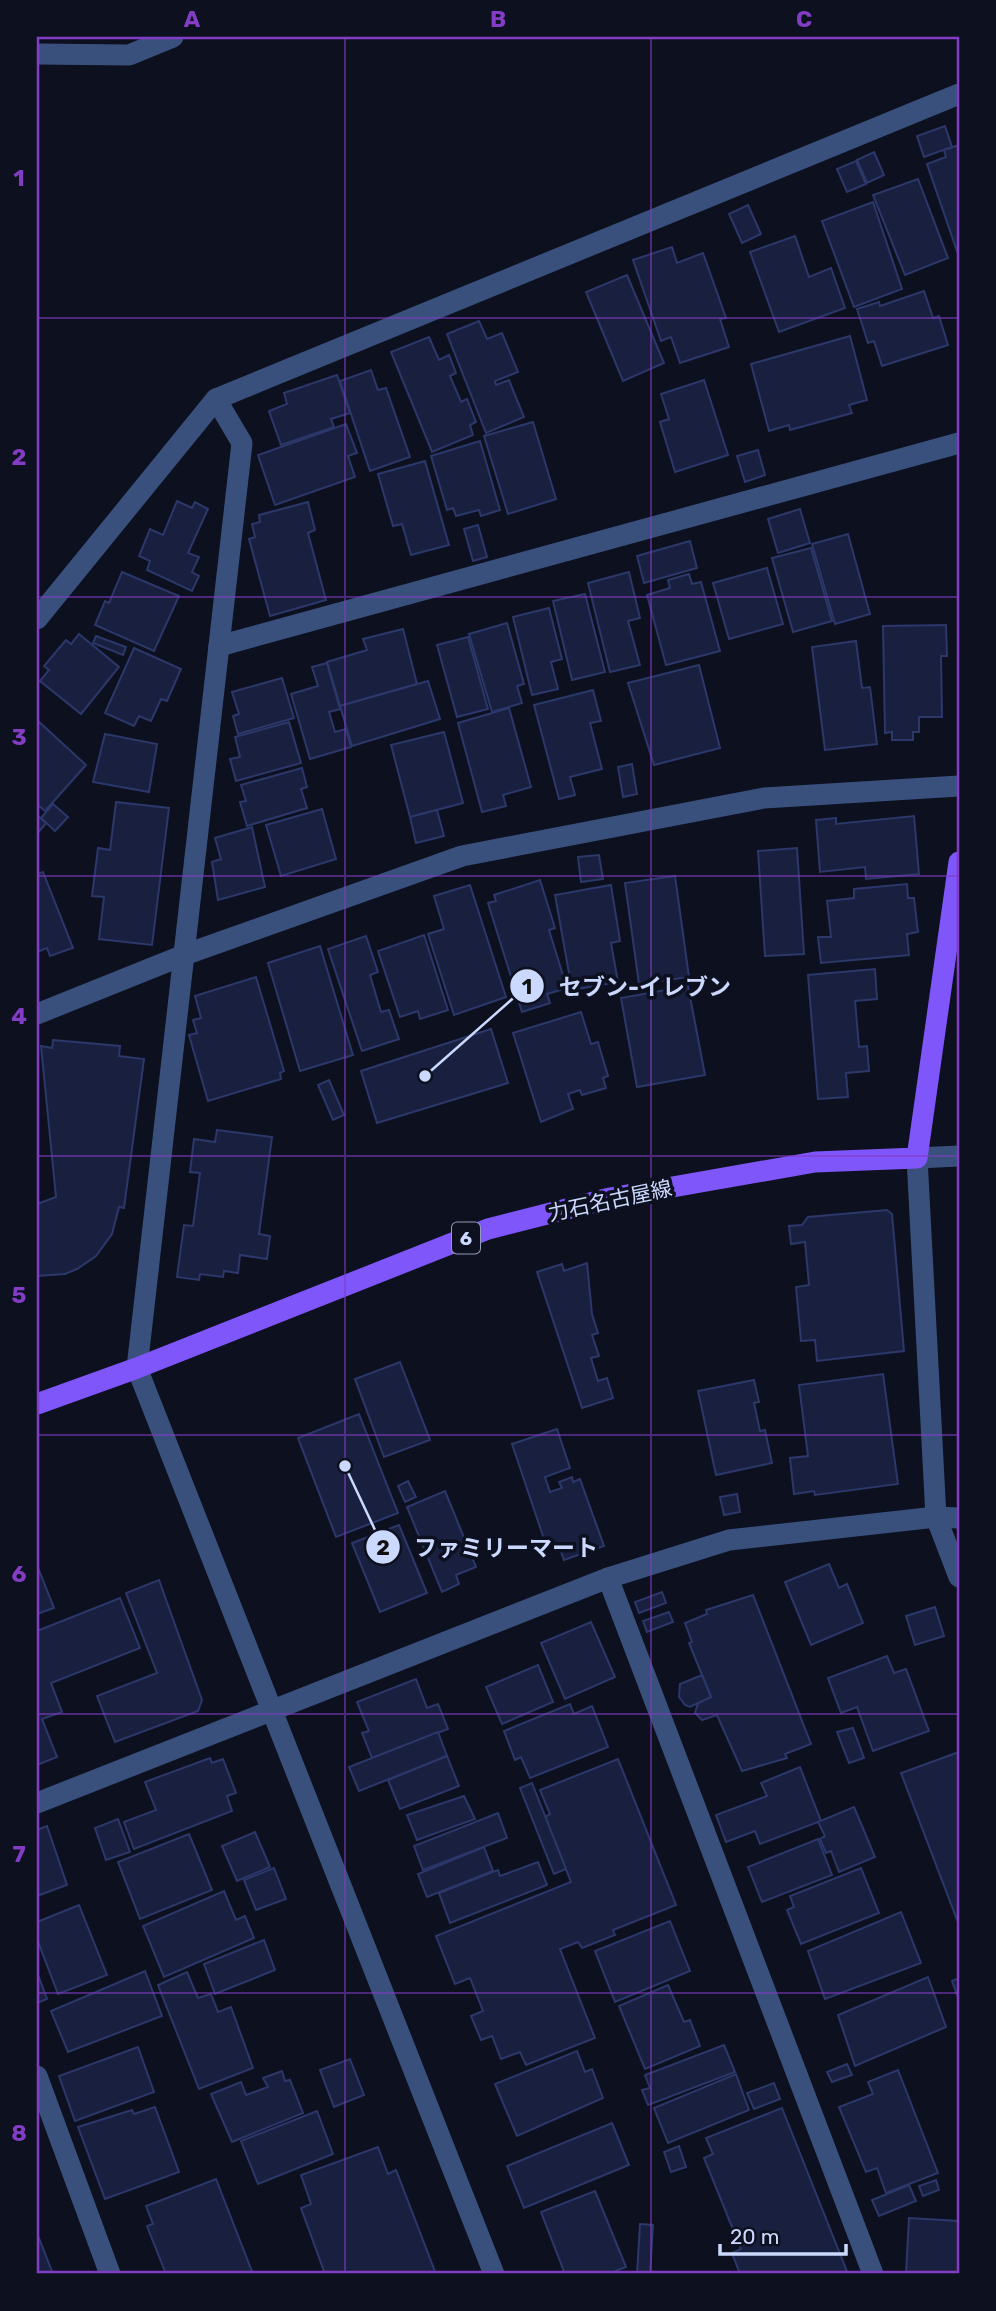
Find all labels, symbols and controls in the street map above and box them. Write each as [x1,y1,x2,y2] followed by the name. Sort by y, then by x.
[184,5,201,33] text: A
[490,5,506,33] text: B
[796,5,812,33] text: C
[13,164,25,192] text: 1
[12,443,26,471] text: 2
[11,723,27,751] text: 3
[510,964,745,1008] callout: セブン-イレブン
[559,973,731,1001] text: セブン-イレブン
[522,974,532,999] text: 1
[11,1002,27,1030] text: 4
[546,1175,674,1226] street label: 力石名古屋線
[452,1222,480,1254] road number: 6
[12,1281,27,1309] text: 5
[365,1525,612,1569] callout: ファミリーマート
[414,1534,598,1562] text: ファミリーマート
[376,1535,390,1560] text: 2
[12,1560,27,1588] text: 6
[12,1840,26,1868] text: 7
[11,2119,27,2147] text: 8
[720,2213,846,2257] scale bar
[730,2224,779,2249] text: 20 m

